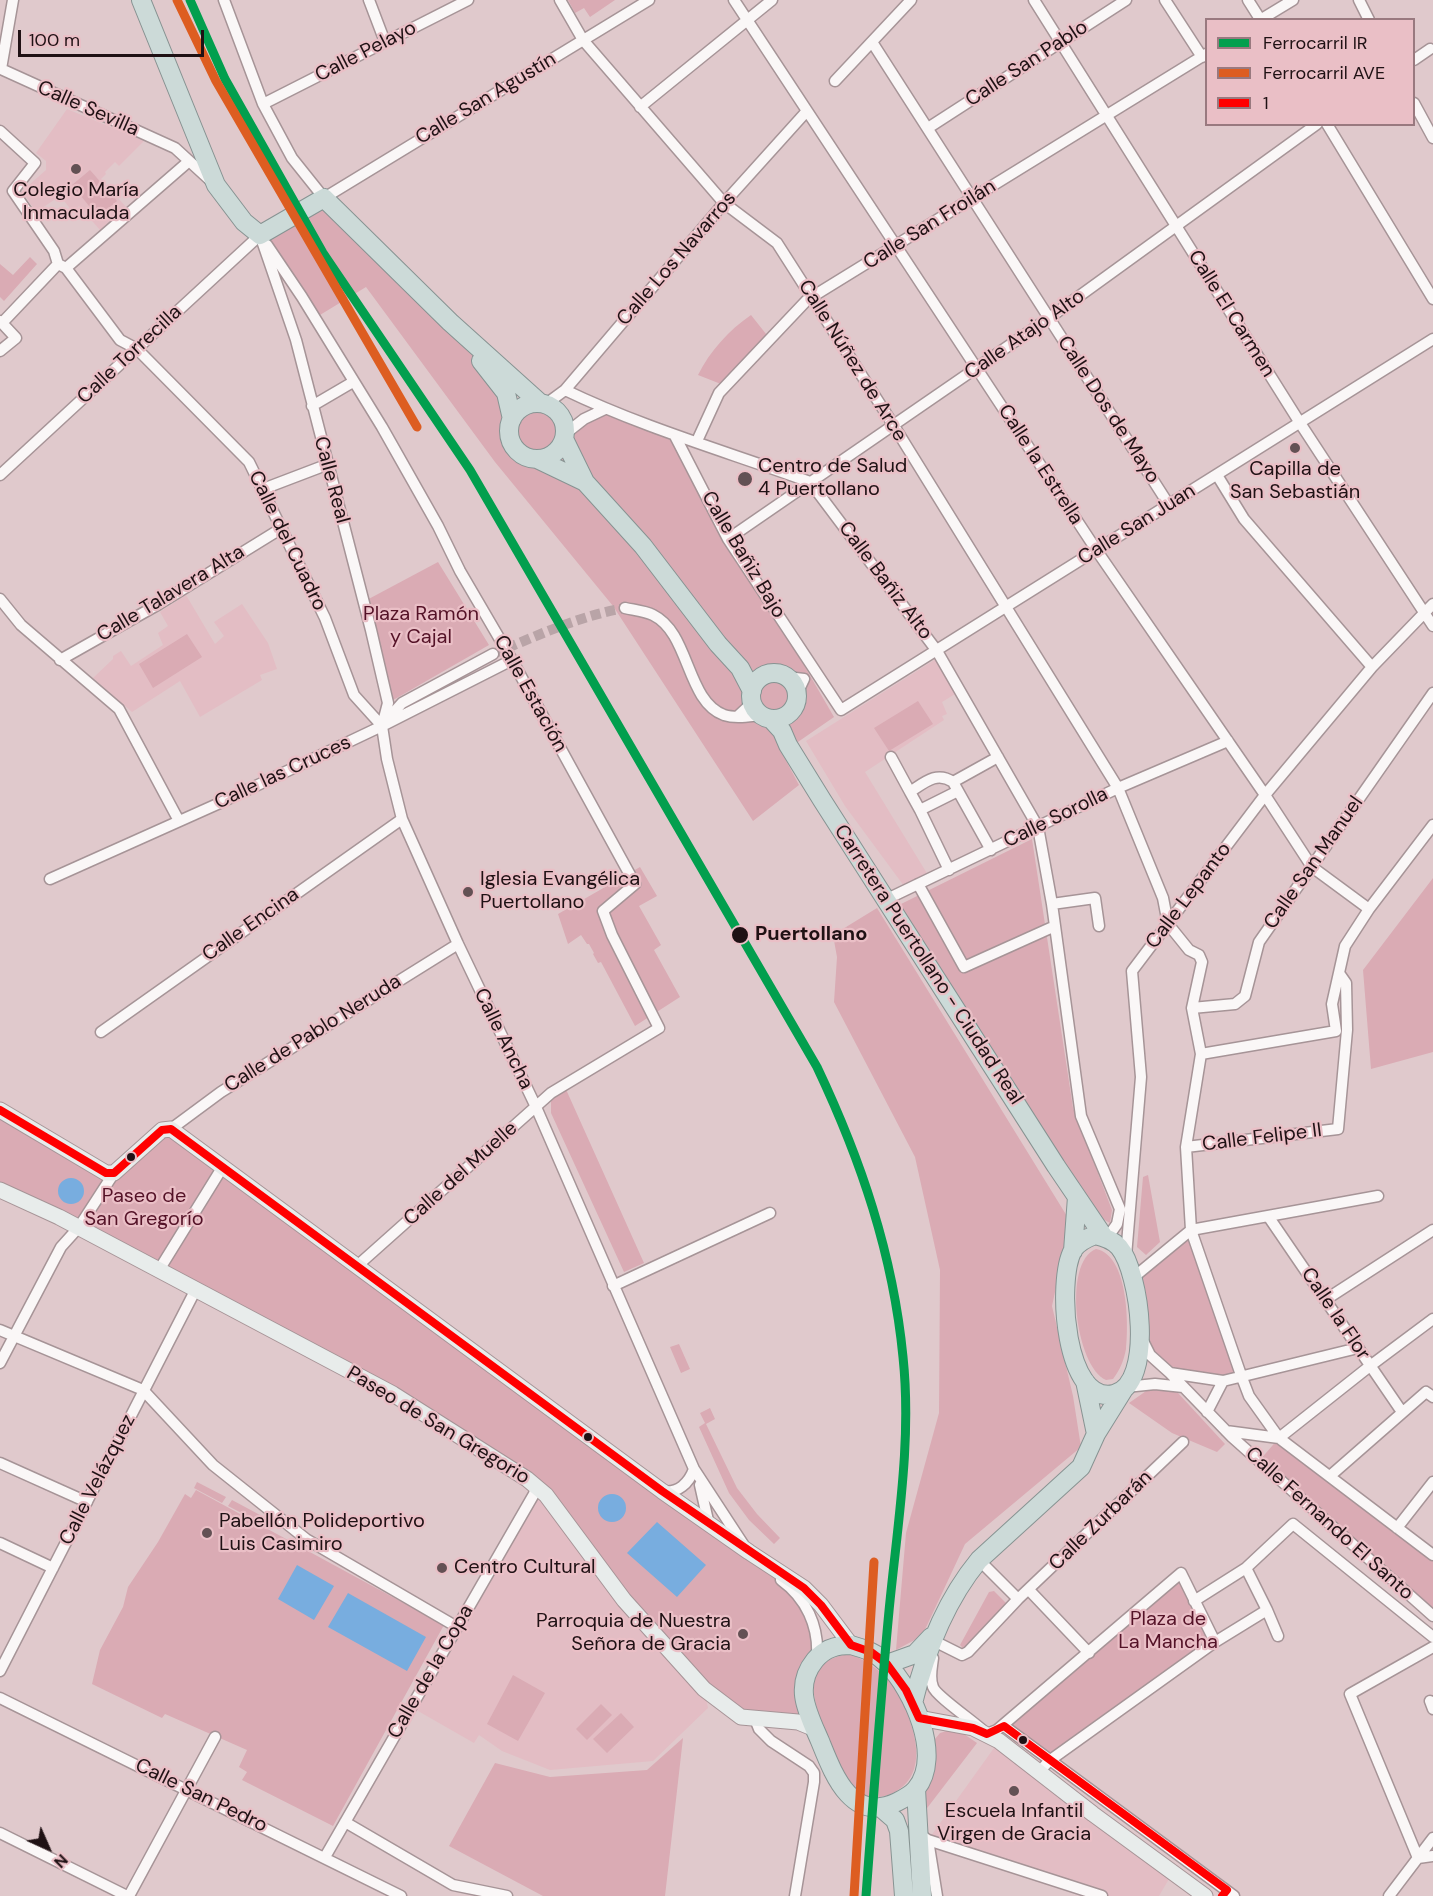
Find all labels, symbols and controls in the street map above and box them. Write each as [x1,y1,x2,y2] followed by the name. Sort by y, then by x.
[311,16,421,88] street label: Calle Pelayo
[961,16,1093,112] street label: Calle San Pablo
[21,18,207,56] scale bar
[1205,18,1415,126] legend
[29,28,80,52] text: 100 m
[1263,31,1368,55] text: Ferrocarril IR
[412,48,560,150] street label: Calle San Agustín
[1263,61,1385,85] text: Ferrocarril AVE
[34,76,142,142] street label: Calle Sevilla
[1263,91,1269,115] text: 1
[69,162,83,176] marker: Colegio María Inmaculada
[859,175,1001,275] street label: Calle San Froilán
[13,179,139,226] place label: Colegio María Inmaculada
[612,187,742,331] street label: Calle Los Navarros
[1182,246,1280,382] street label: Calle El Carmen
[793,276,911,446] street label: Calle Núñez de Arce
[960,285,1090,385] street label: Calle Atajo Alto
[73,301,187,409] street label: Calle Torrecilla
[1052,332,1164,488] street label: Calle Dos de Mayo
[992,400,1088,530] street label: Calle la Estrella
[308,434,354,526] street label: Calle Real
[1288,441,1302,455] marker: Capilla de San Sebastián
[758,455,907,502] place label: Centro de Salud 4 Puertollano
[1230,458,1360,505] place label: Capilla de San Sebastián
[243,467,331,615] street label: Calle del Cuadro
[736,470,754,488] marker: Centro de Salud 4 Puertollano
[1074,479,1200,571] street label: Calle San Juan
[696,487,790,623] street label: Calle Bañiz Bajo
[833,517,937,645] street label: Calle Bañiz Alto
[93,540,249,648] street label: Calle Talavera Alta
[363,603,479,650] park label: Plaza Ramón y Cajal
[488,631,572,757] street label: Calle Estación
[211,731,355,815] street label: Calle las Cruces
[1000,782,1112,854] street label: Calle Sorolla
[1259,792,1369,934] street label: Calle San Manuel
[828,821,1028,1109] street label: Carretera Puertollano - Ciudad Real
[1141,838,1237,954] street label: Calle Lepanto
[480,868,640,915] place label: Iglesia Evangélica Puertollano
[198,883,304,967] street label: Calle Encina
[461,885,475,899] marker: Iglesia Evangélica Puertollano
[755,923,867,947] place label: Puertollano
[730,925,750,945] marker: Puertollano
[220,970,406,1098] street label: Calle de Pablo Neruda
[468,985,538,1093] street label: Calle Ancha
[399,1117,523,1231] street label: Calle del Muelle
[1201,1119,1323,1157] street label: Calle Felipe II
[125,1151,137,1163] unlabelled marker
[84,1185,204,1232] park label: Paseo de San Gregorío
[1295,1263,1375,1365] street label: Calle la Flor
[342,1362,534,1490] street label: Paseo de San Gregorio
[55,1411,141,1549] street label: Calle Velázquez
[582,1431,594,1443] unlabelled marker
[1240,1442,1418,1606] street label: Calle Fernando El Santo
[1045,1466,1157,1576] street label: Calle Zurbarán
[219,1510,425,1557] place label: Pabellón Polideportivo Luis Casimiro
[200,1526,214,1540] marker: Pabellón Polideportivo Luis Casimiro
[454,1556,596,1580] place label: Centro Cultural
[435,1561,449,1575] marker: Centro Cultural
[383,1601,479,1743] street label: Calle de la Copa
[1118,1608,1218,1655] park label: Plaza de La Mancha
[536,1610,731,1657] place label: Parroquia de Nuestra Señora de Gracia
[736,1627,750,1641] marker: Parroquia de Nuestra Señora de Gracia
[1017,1734,1029,1746] unlabelled marker
[131,1754,271,1838] street label: Calle San Pedro
[1007,1784,1021,1798] marker: Escuela Infantil Virgen de Gracia
[937,1800,1091,1847] place label: Escuela Infantil Virgen de Gracia
[18,1818,78,1878] north arrow
[50,1850,73,1873] text: N

